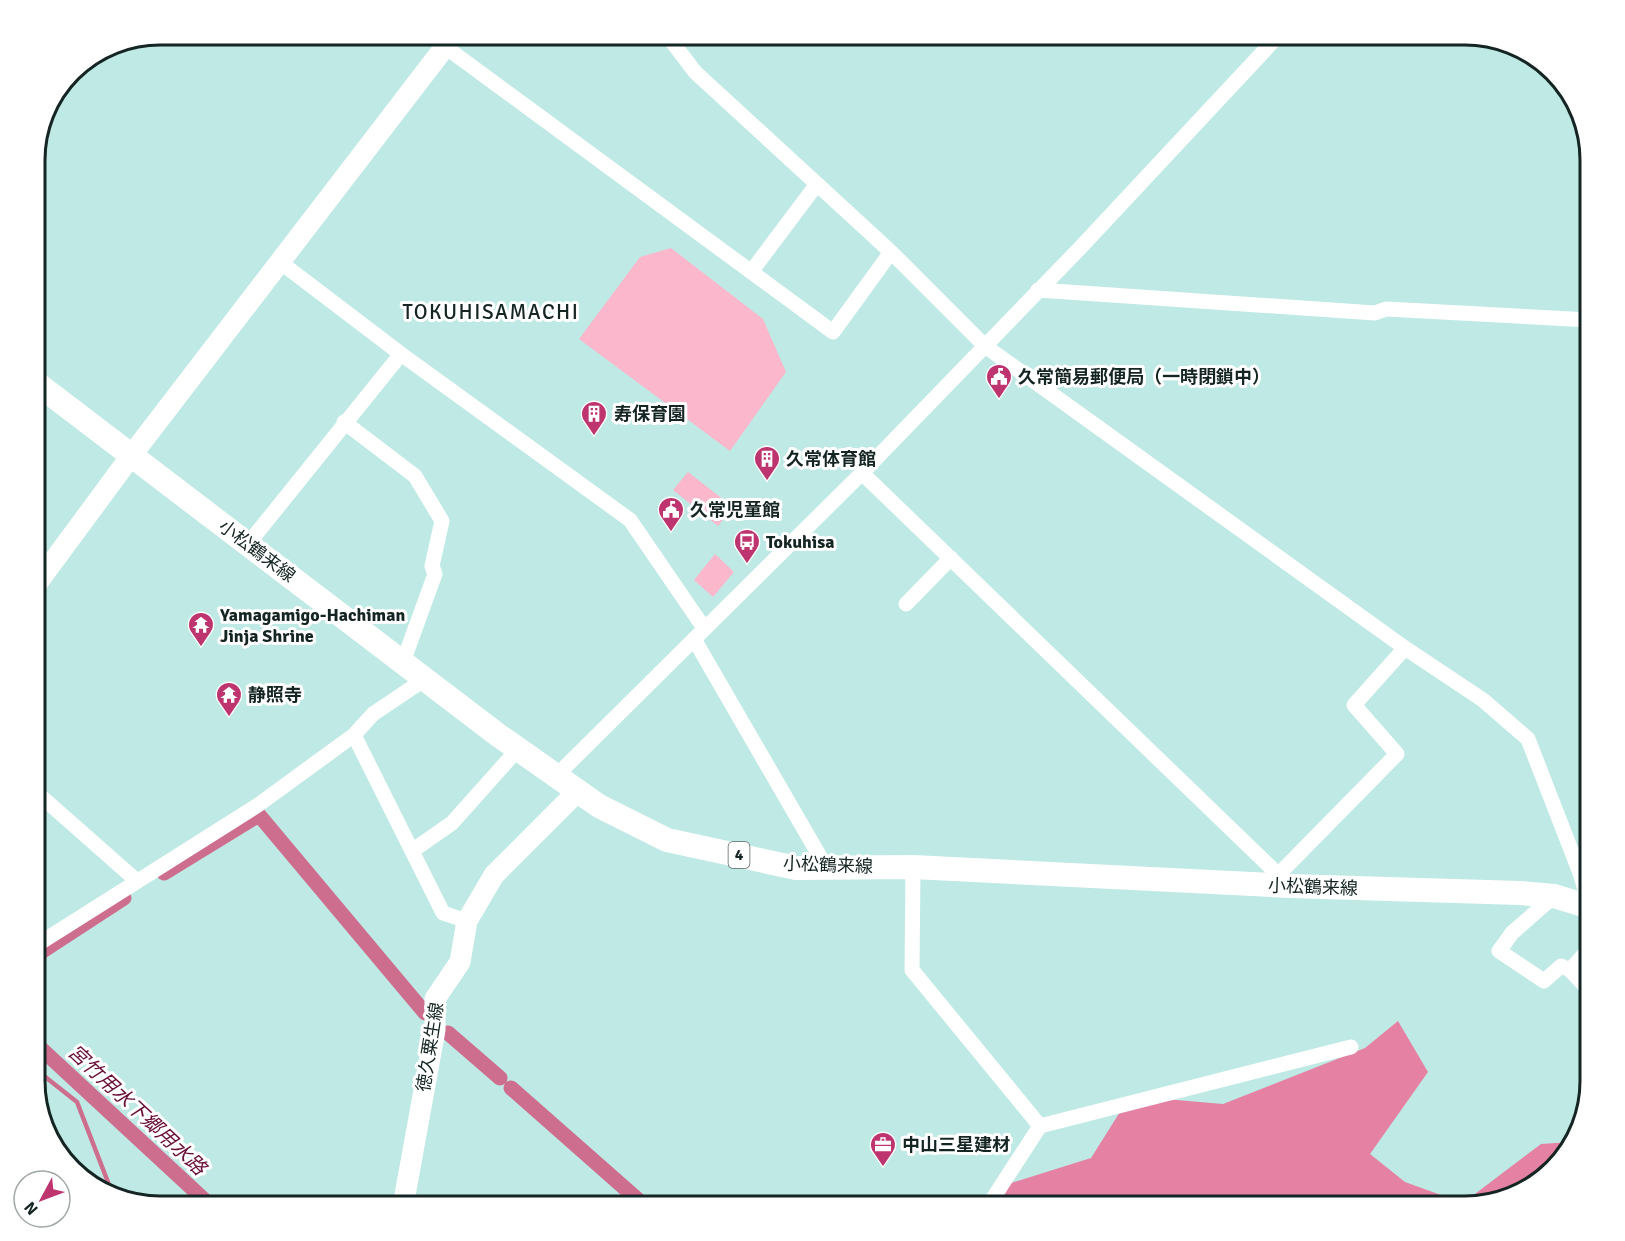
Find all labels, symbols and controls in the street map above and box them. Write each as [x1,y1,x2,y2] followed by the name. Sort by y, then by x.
[403,299,579,325] district label: TOKUHISAMACHI
[984,362,1014,400] public building icon: 久常簡易郵便局（一時閉鎖中）
[1018,366,1270,388] place label: 久常簡易郵便局（一時閉鎖中）
[579,399,609,437] building icon: 寿保育園
[614,403,686,425] place label: 寿保育園
[752,444,782,482] building icon: 久常体育館
[786,448,876,470] place label: 久常体育館
[656,495,686,533] public building icon: 久常児童館
[690,499,780,521] place label: 久常児童館
[214,515,300,587] street label: 小松鶴来線
[732,527,762,565] bus stop icon: Tokuhisa
[766,531,834,553] place label: Tokuhisa
[219,604,405,647] place label: Yamagamigo-Hachiman Jinja Shrine
[186,610,216,648] temple icon: Yamagamigo-Hachiman Jinja Shrine
[214,680,244,718] temple icon: 静照寺
[248,684,302,706] place label: 静照寺
[728,842,750,868] road number: 4
[783,852,873,878] street label: 小松鶴来線
[1268,874,1358,900] street label: 小松鶴来線
[412,1001,448,1093] street label: 徳久粟生線
[63,1039,213,1182] water label: 宮竹用水下郷用水路
[868,1130,898,1168] office icon: 中山三星建材
[902,1134,1010,1156] place label: 中山三星建材
[12,1169,72,1229] north arrow
[20,1197,43,1219] text: N

